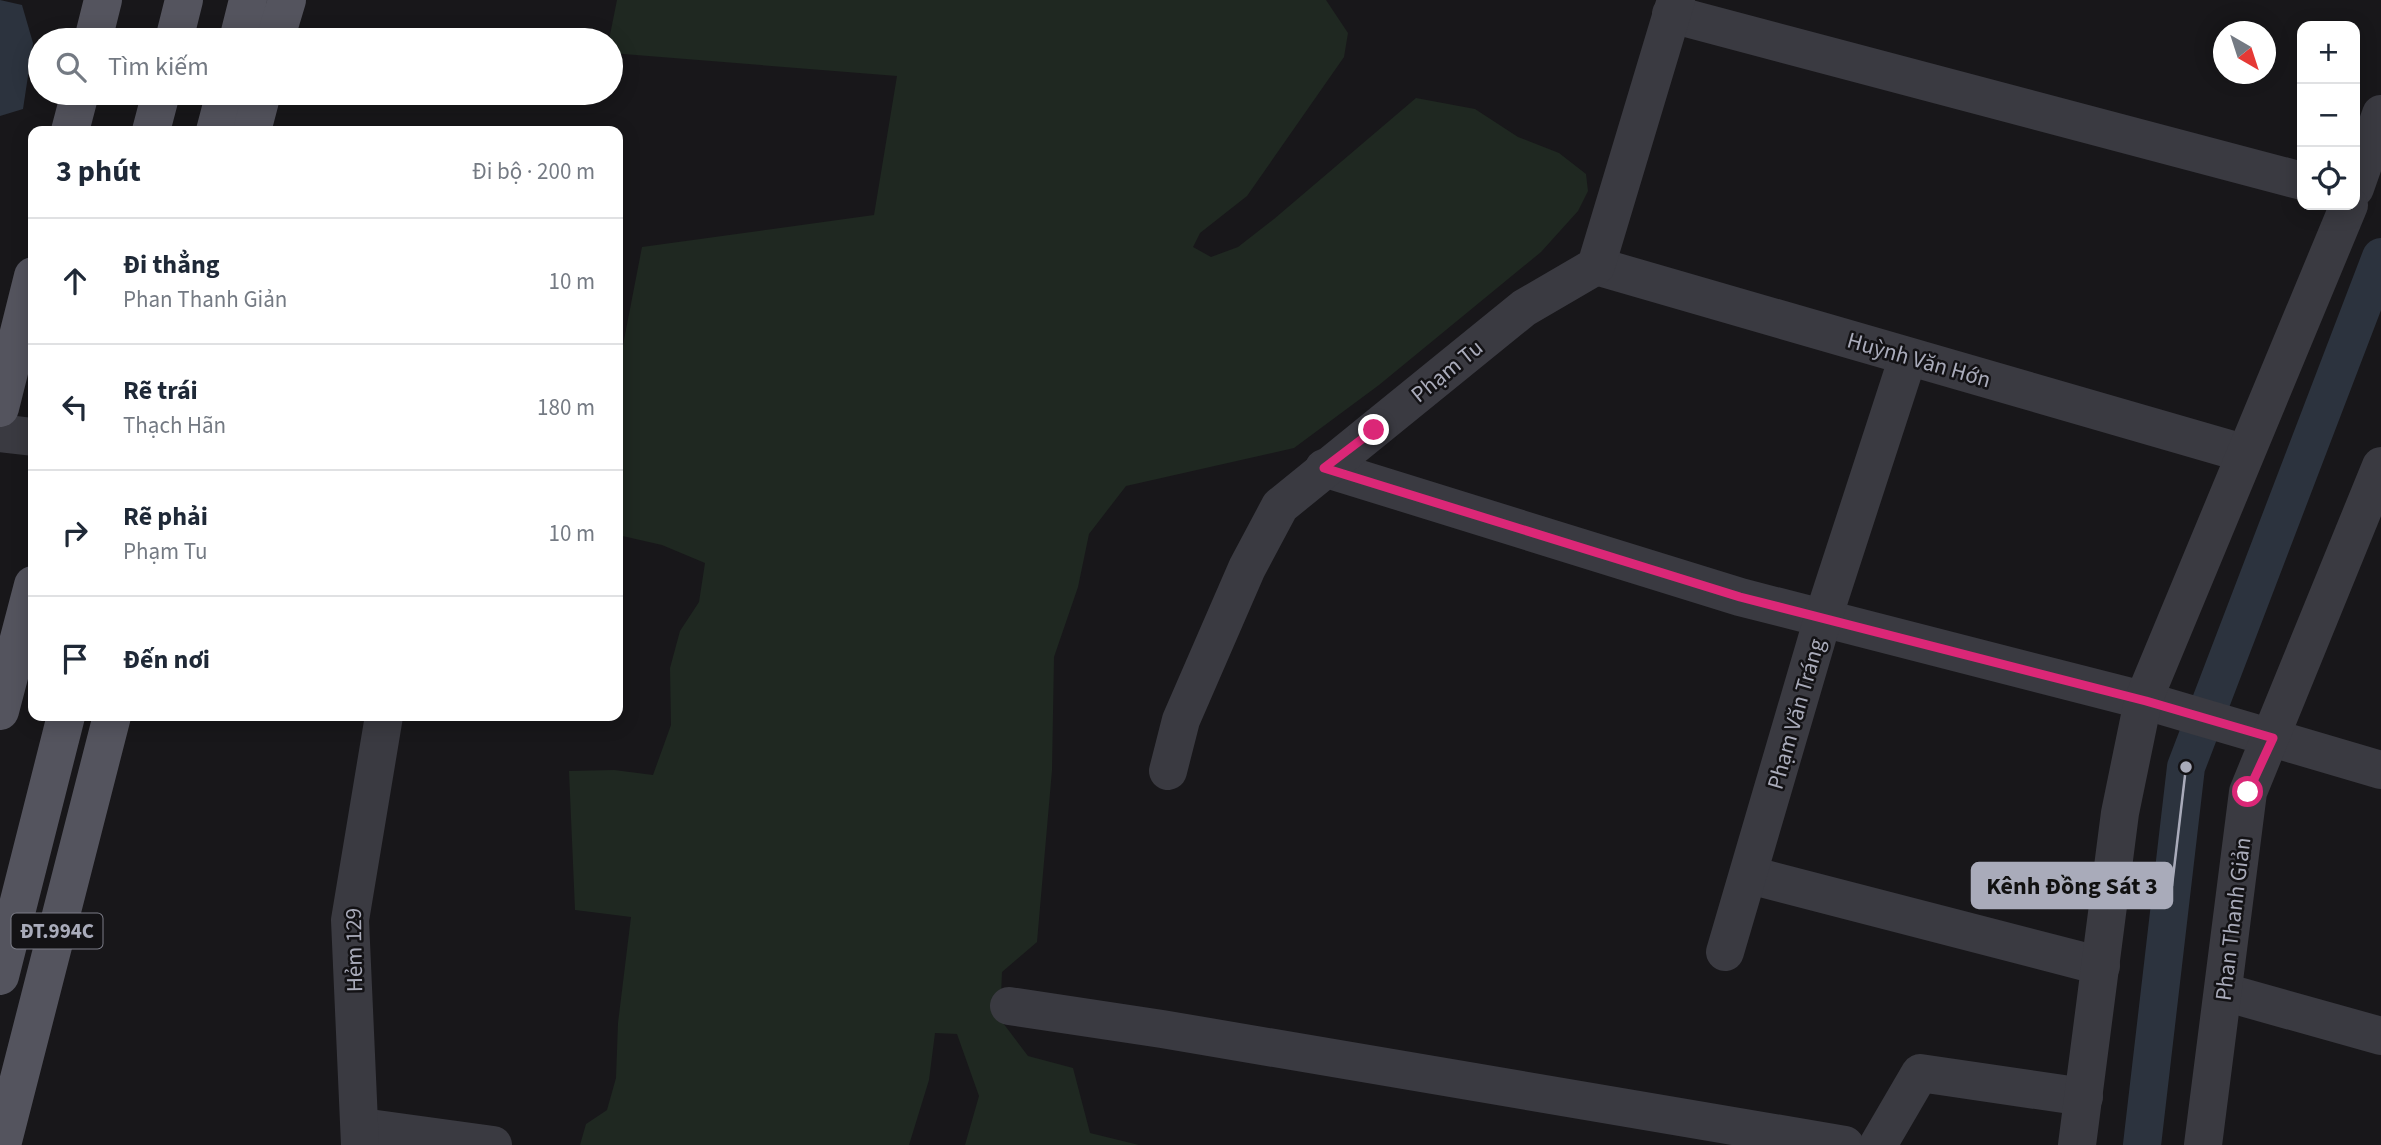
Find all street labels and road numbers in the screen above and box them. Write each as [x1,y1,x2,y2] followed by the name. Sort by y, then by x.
[1843,324,1995,396] street label: Huỳnh Văn Hớn
[1404,332,1490,410] street label: Phạm Tu
[1759,634,1833,793] street label: Phạm Văn Tráng
[2207,835,2259,1003] street label: Phan Thanh Giản
[337,908,371,992] street label: Hẻm 129
[11,914,102,948] road number: ĐT.994C

